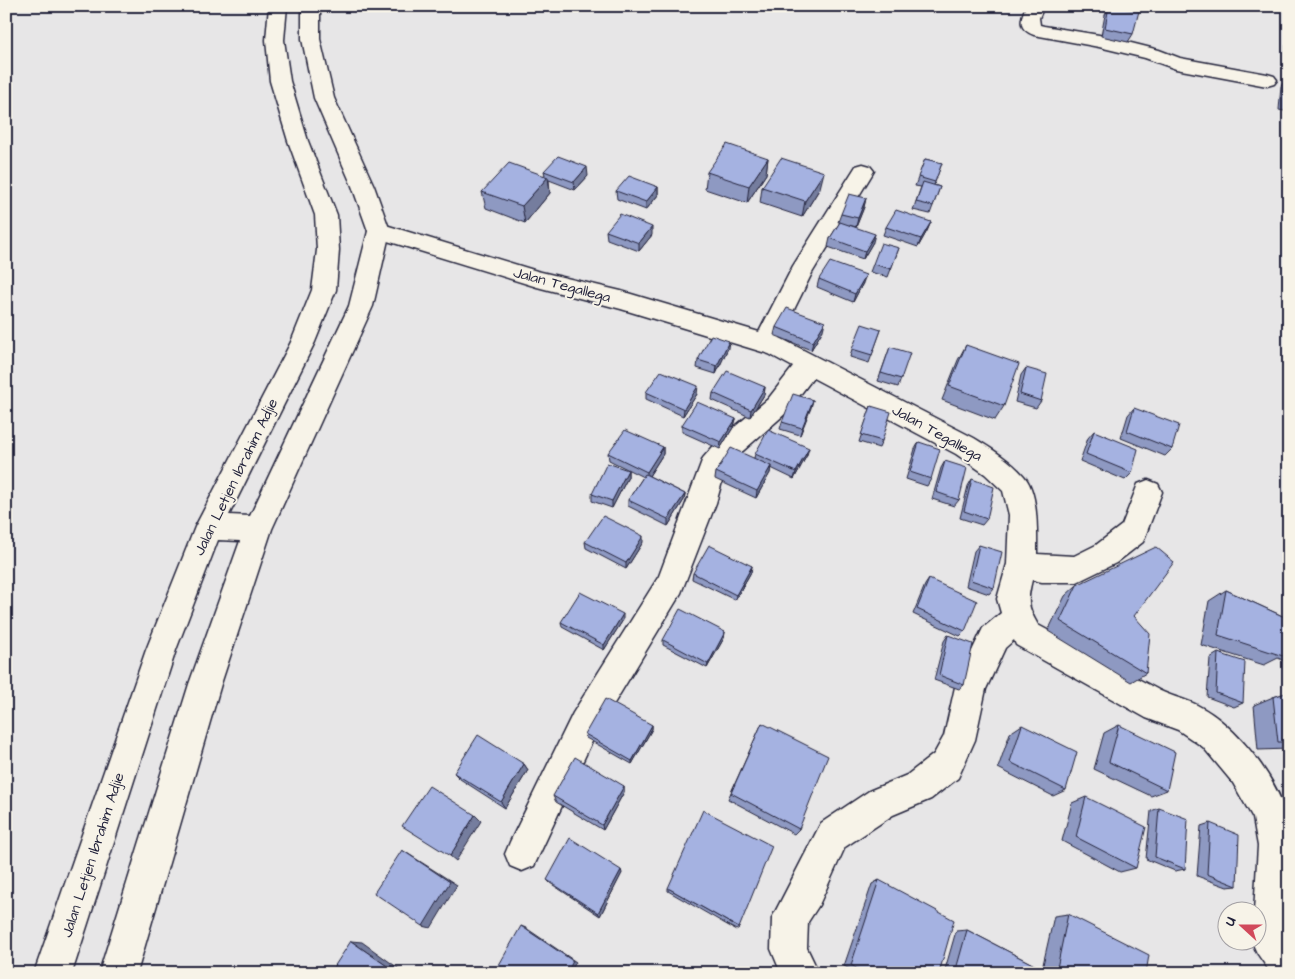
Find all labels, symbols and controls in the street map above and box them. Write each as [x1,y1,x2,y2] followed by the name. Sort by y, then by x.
[511,262,613,309] street label: Jalan Tegallega
[189,395,283,559] street label: Jalan Letjen Ibrahim Adjie
[888,400,986,467] street label: Jalan Tegallega
[56,770,130,940] street label: Jalan Letjen Ibrahim Adjie
[1218,902,1268,952] north arrow
[1220,914,1242,929] text: U

